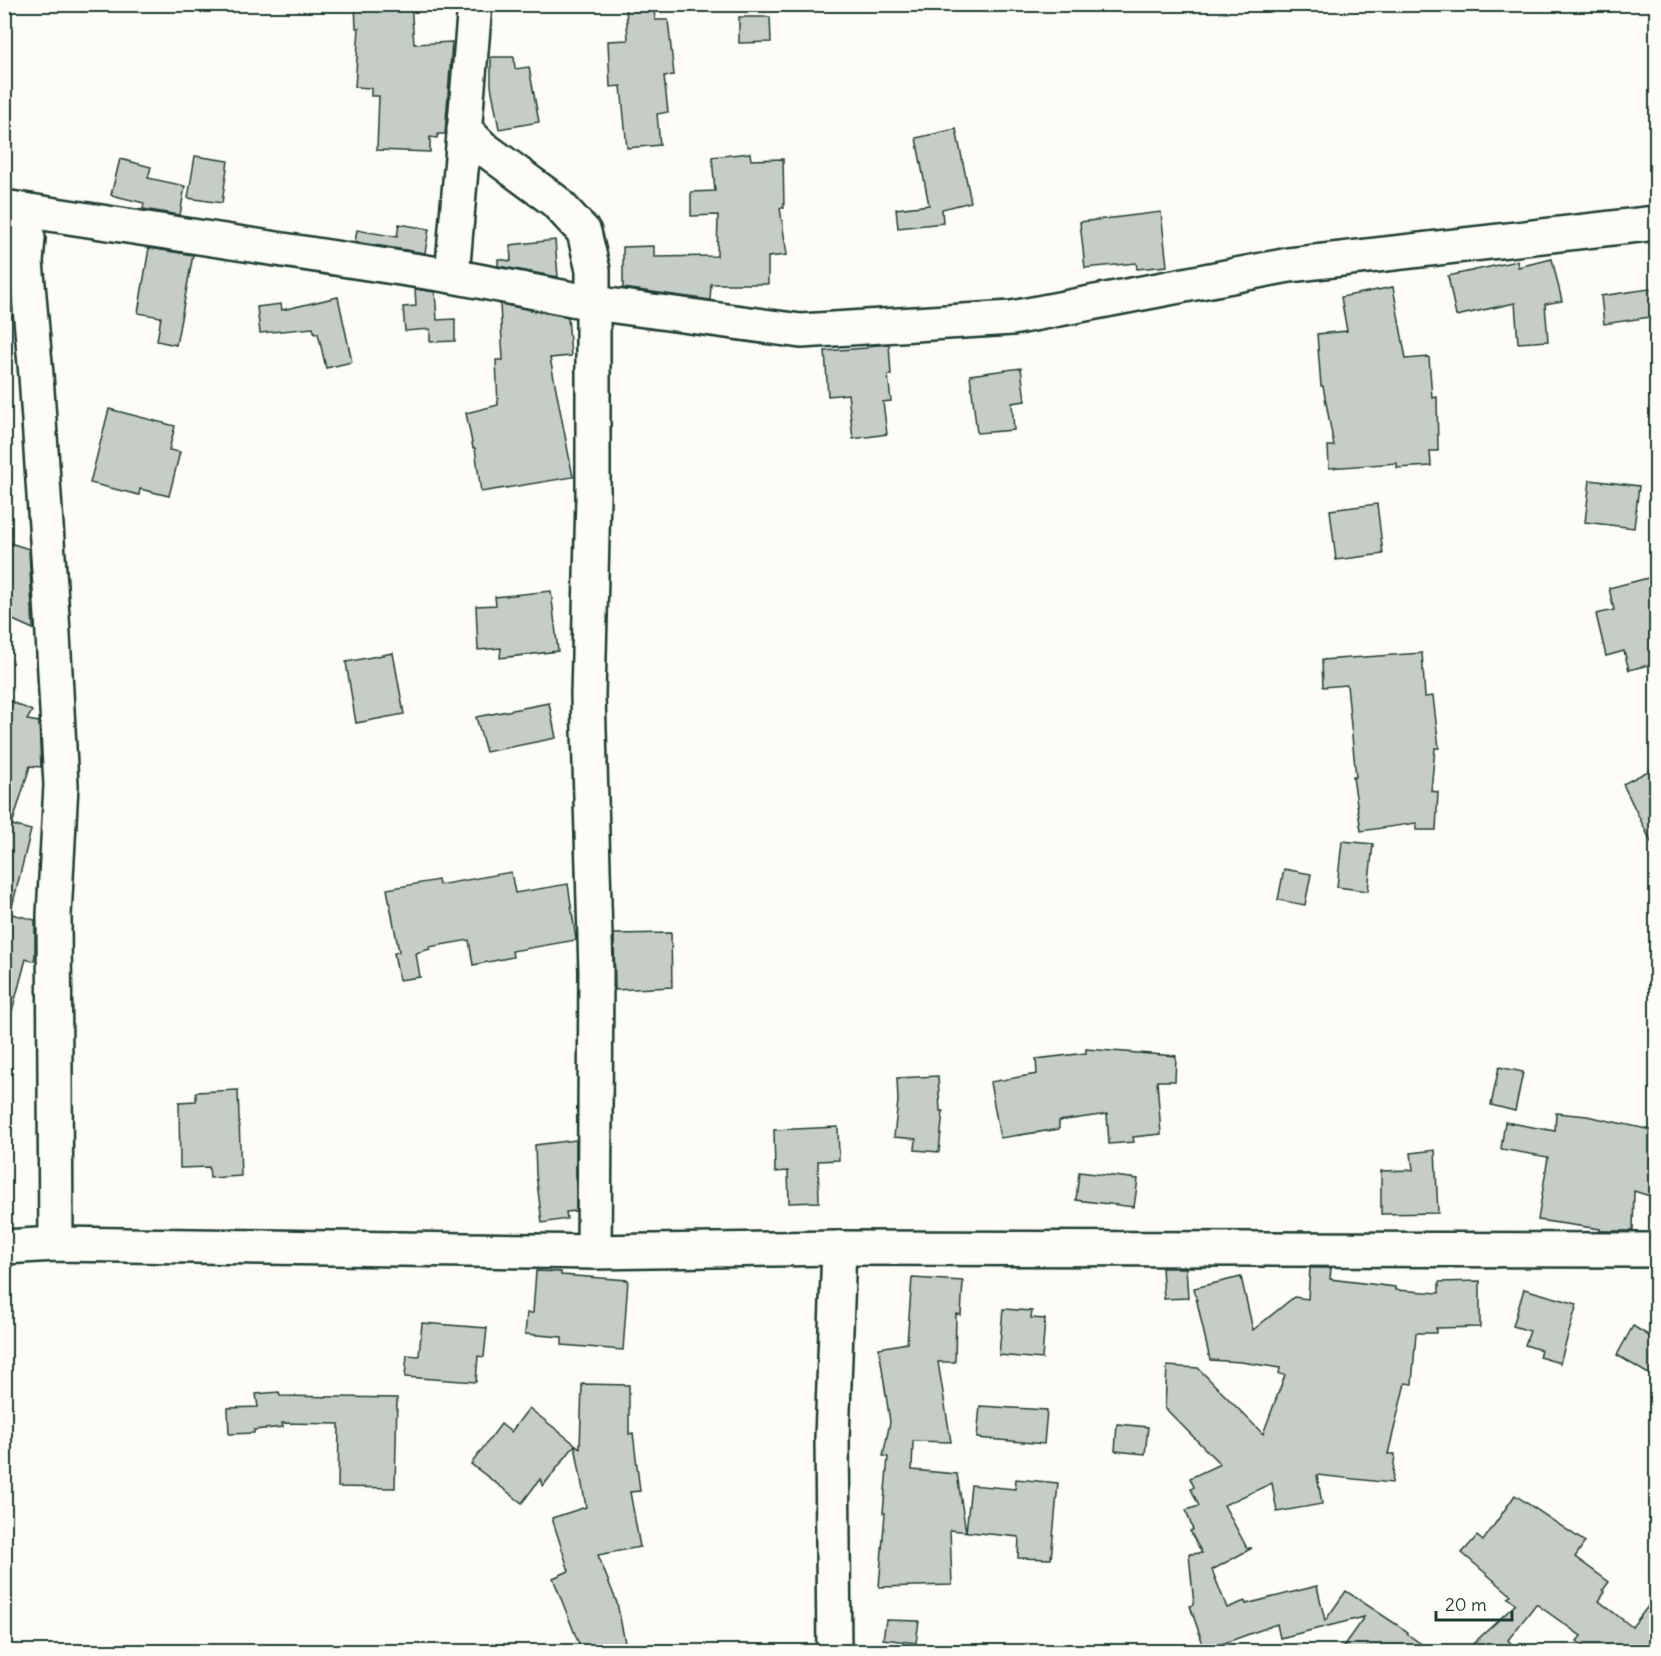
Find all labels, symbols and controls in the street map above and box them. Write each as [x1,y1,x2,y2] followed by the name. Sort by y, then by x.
[1436,1584,1512,1622] scale bar
[1445,1593,1487,1616] text: 20 m

